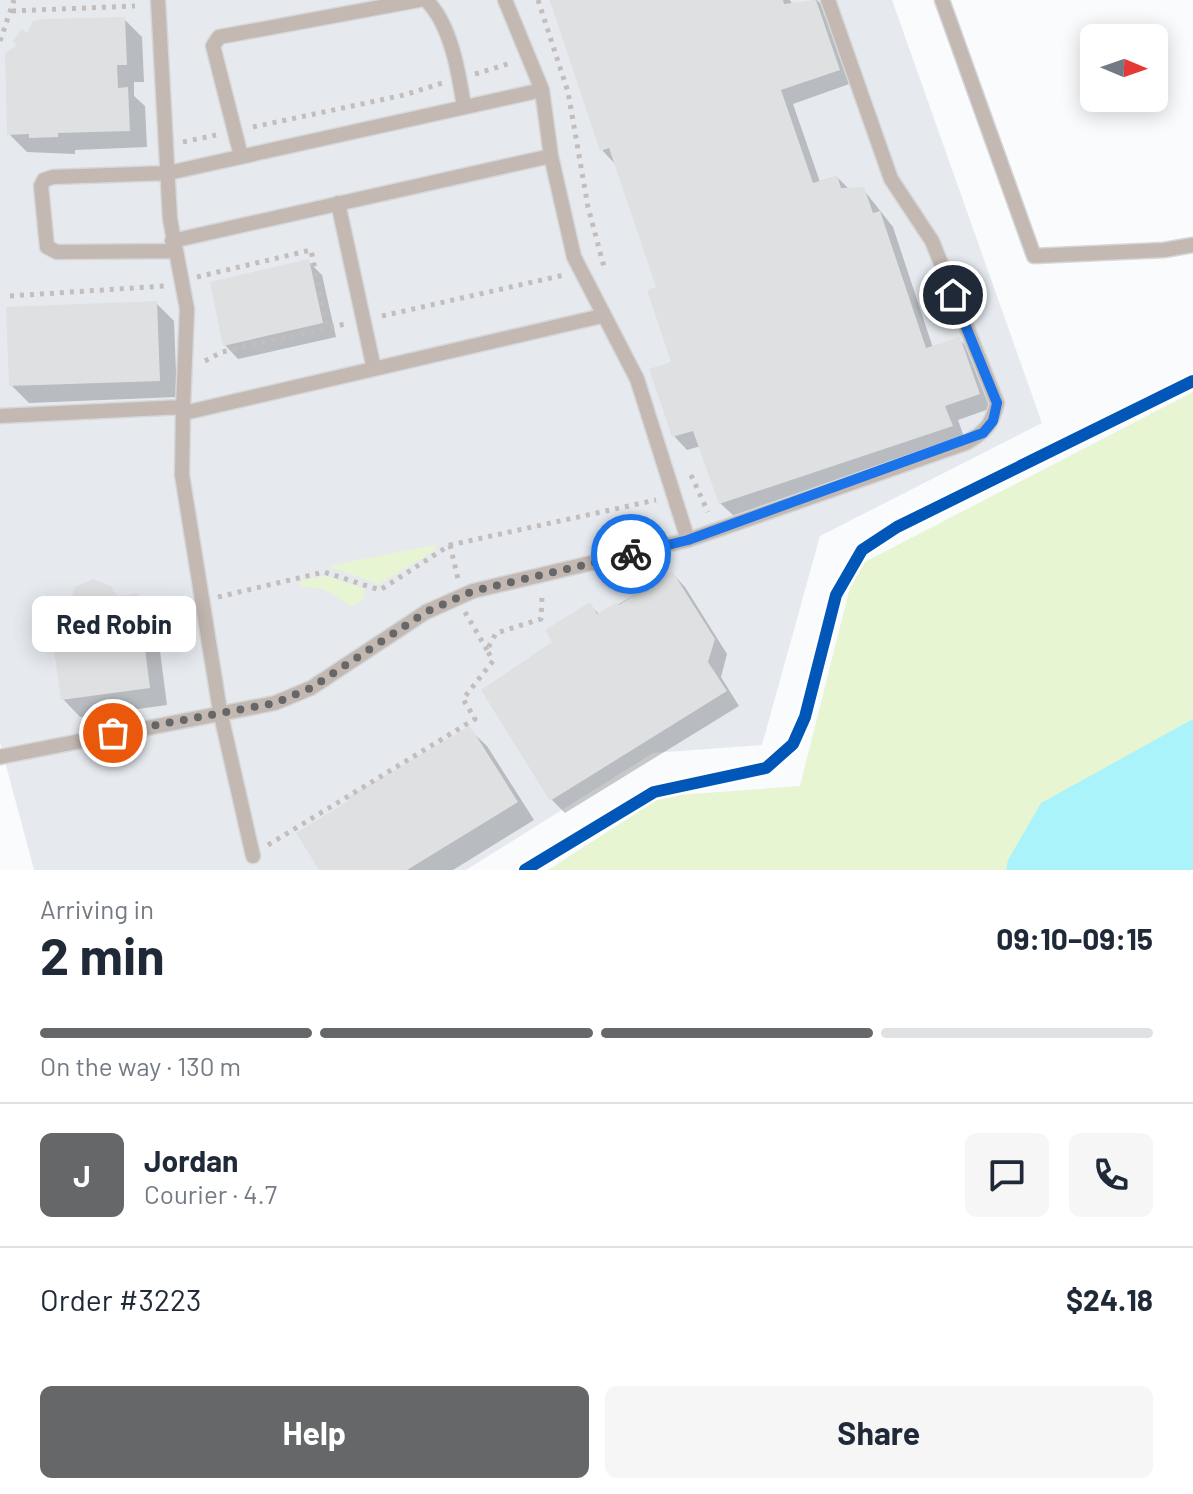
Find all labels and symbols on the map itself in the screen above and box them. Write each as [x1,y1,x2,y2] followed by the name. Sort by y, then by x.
[1080,24,1168,112] north arrow
[919,261,987,329] pin
[591,514,671,594] courier
[31,597,195,653] callout: Red Robin
[79,699,147,767] pin

